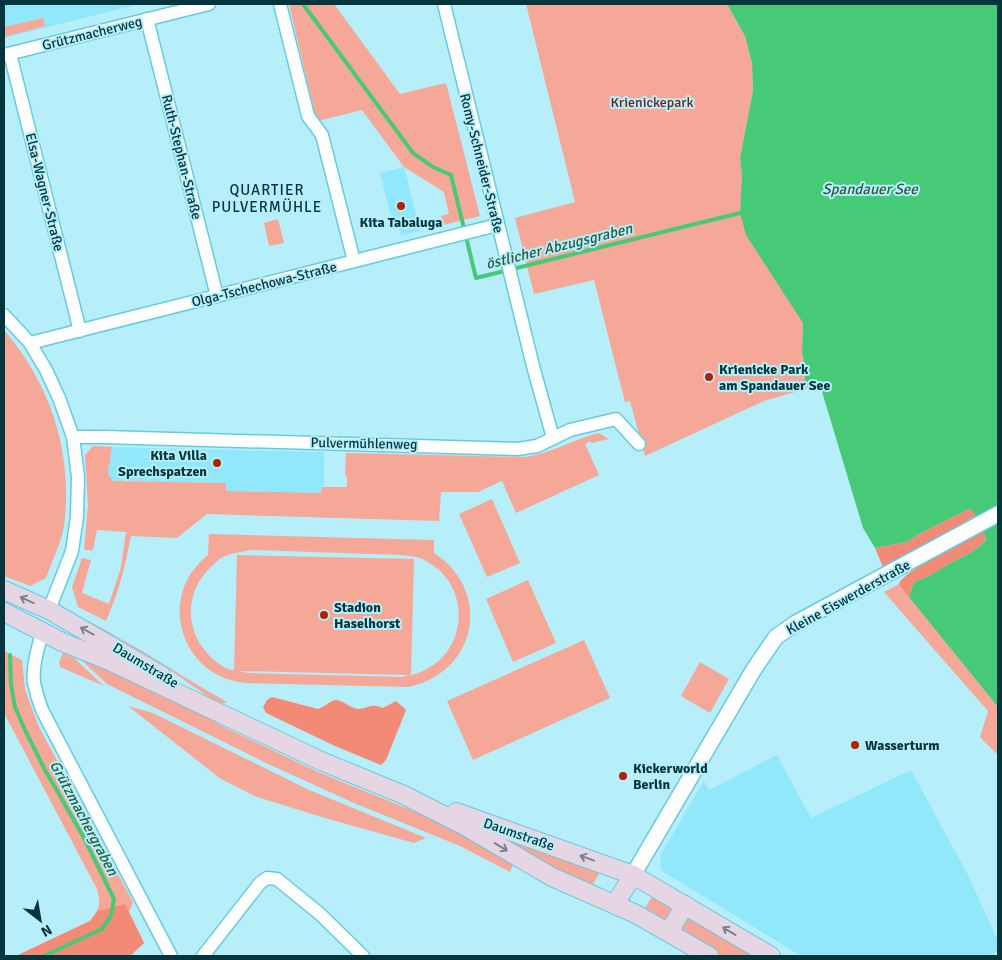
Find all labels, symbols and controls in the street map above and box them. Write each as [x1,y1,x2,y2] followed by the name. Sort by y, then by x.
[40,13,144,54] street label: Grützmacherweg
[456,91,507,235] street label: Romy-Schneider-Straße
[158,93,205,221] street label: Ruth-Stephan-Straße
[610,94,694,111] park label: Krienickepark
[22,131,67,253] street label: Elsa-Wagner-Straße
[822,180,919,198] water label: Spandauer See
[212,181,322,216] district label: QUARTIER PULVERMÜHLE
[395,200,407,212] marker: Kita Tabaluga
[360,214,442,231] place label: Kita Tabaluga
[484,219,635,273] water label: östlicher Abzugsgraben
[190,258,338,311] street label: Olga-Tschechowa-Straße
[719,361,830,394] place label: Krienicke Park am Spandauer See
[703,371,715,383] marker: Krienicke Park am Spandauer See
[310,434,418,453] street label: Pulvermühlenweg
[118,447,207,480] place label: Kita Villa Sprechspatzen
[211,457,223,469] marker: Kita Villa Sprechspatzen
[783,556,913,639] street label: Kleine Eiswerderstraße
[19,594,34,604] one-way arrow
[334,599,401,632] place label: Stadion Haselhorst
[318,609,330,621] marker: Stadion Haselhorst
[80,626,94,636] one-way arrow
[110,639,182,692] street label: Daumstraße
[865,737,940,754] place label: Wasserturm
[849,739,861,751] marker: Wasserturm
[46,757,122,879] water label: Grützmachergraben
[633,760,708,793] place label: Kickerworld Berlin
[617,770,629,782] marker: Kickerworld Berlin
[481,814,557,855] street label: Daumstraße
[493,843,507,853] one-way arrow
[579,852,595,862] one-way arrow
[15,895,65,945] north arrow
[38,921,55,941] text: N
[722,925,736,935] one-way arrow

